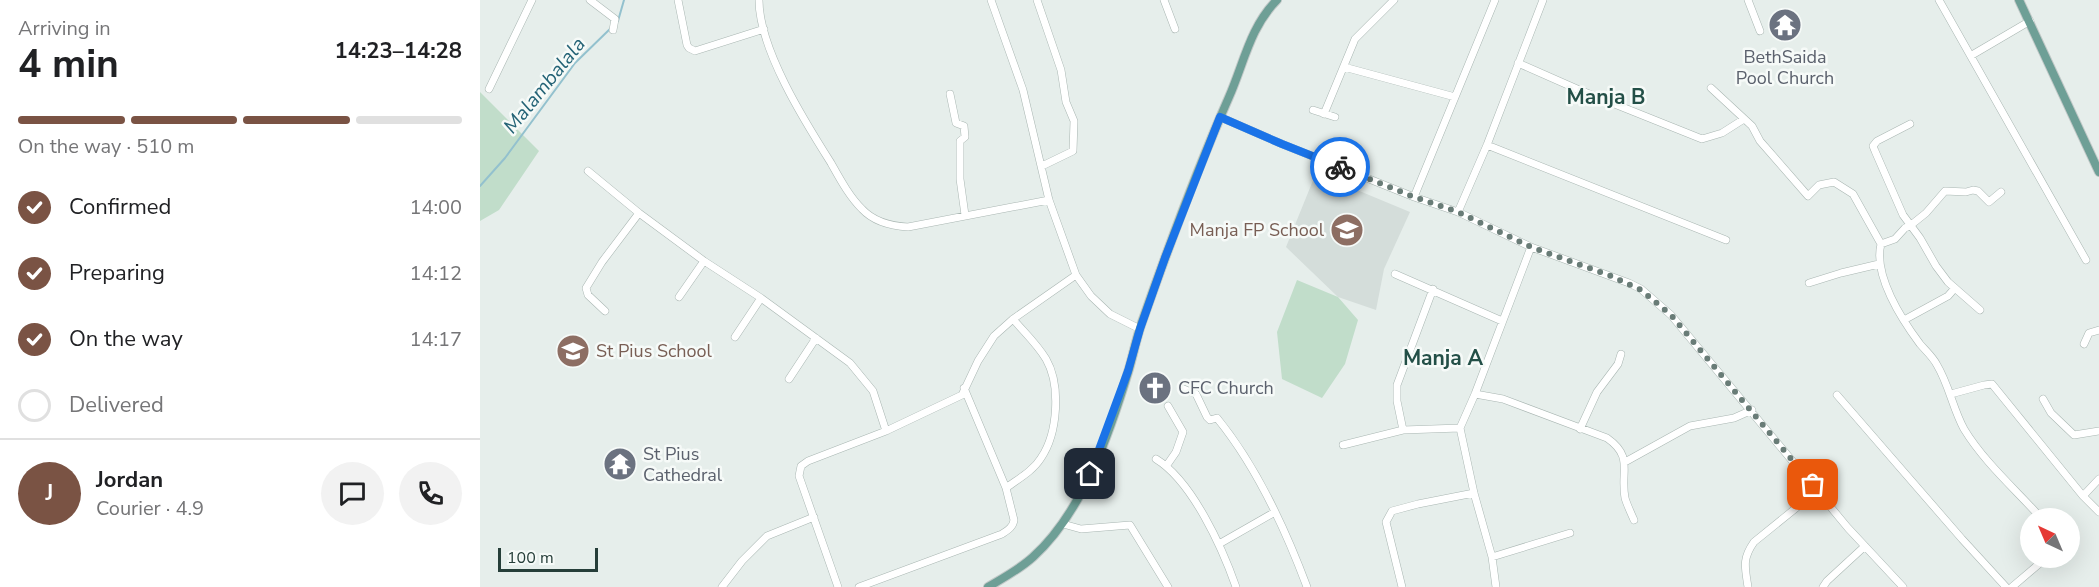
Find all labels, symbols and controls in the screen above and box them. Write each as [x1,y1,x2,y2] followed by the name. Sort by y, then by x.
[1767,7,1803,43] temple icon: BethSaida Pool Church
[18,15,111,42] text: Arriving in
[497,31,592,139] water label: Malambalala
[334,36,462,66] text: 14:23–14:28
[18,38,119,91] text: 4 min
[1736,45,1834,90] place label: BethSaida Pool Church
[1566,83,1646,111] district label: Manja B
[18,133,194,160] text: On the way · 510 m
[1310,137,1370,197] courier
[1324,151,1357,184] icon: bike
[18,191,51,224] icon: check
[69,192,171,222] text: Confirmed
[409,194,462,221] text: 14:00
[1329,212,1365,248] school or university icon: Manja FP School
[1190,218,1325,242] place label: Manja FP School
[18,257,51,290] icon: check
[69,258,165,288] text: Preparing
[409,260,462,287] text: 14:12
[18,323,51,356] icon: check
[69,324,183,354] text: On the way
[409,326,462,353] text: 14:17
[555,333,591,369] school or university icon: St Pius School
[596,339,713,363] place label: St Pius School
[1403,344,1483,372] district label: Manja A
[1137,370,1173,406] church icon: CFC Church
[1178,376,1274,400] place label: CFC Church
[69,390,164,420] text: Delivered
[643,442,723,487] place label: St Pius Cathedral
[602,446,638,482] temple icon: St Pius Cathedral
[1064,448,1115,499] pin
[1073,457,1106,490] icon: home
[1787,459,1838,510] pin
[321,462,384,525] button: chat
[399,462,462,525] button: phone
[96,465,163,495] text: Jordan
[1796,468,1829,501] icon: bag
[46,478,53,508] text: J
[96,495,204,522] text: Courier · 4.9
[2020,508,2080,568] north arrow
[2020,508,2080,568] map controls
[498,545,598,572] scale bar
[507,547,554,569] text: 100 m

